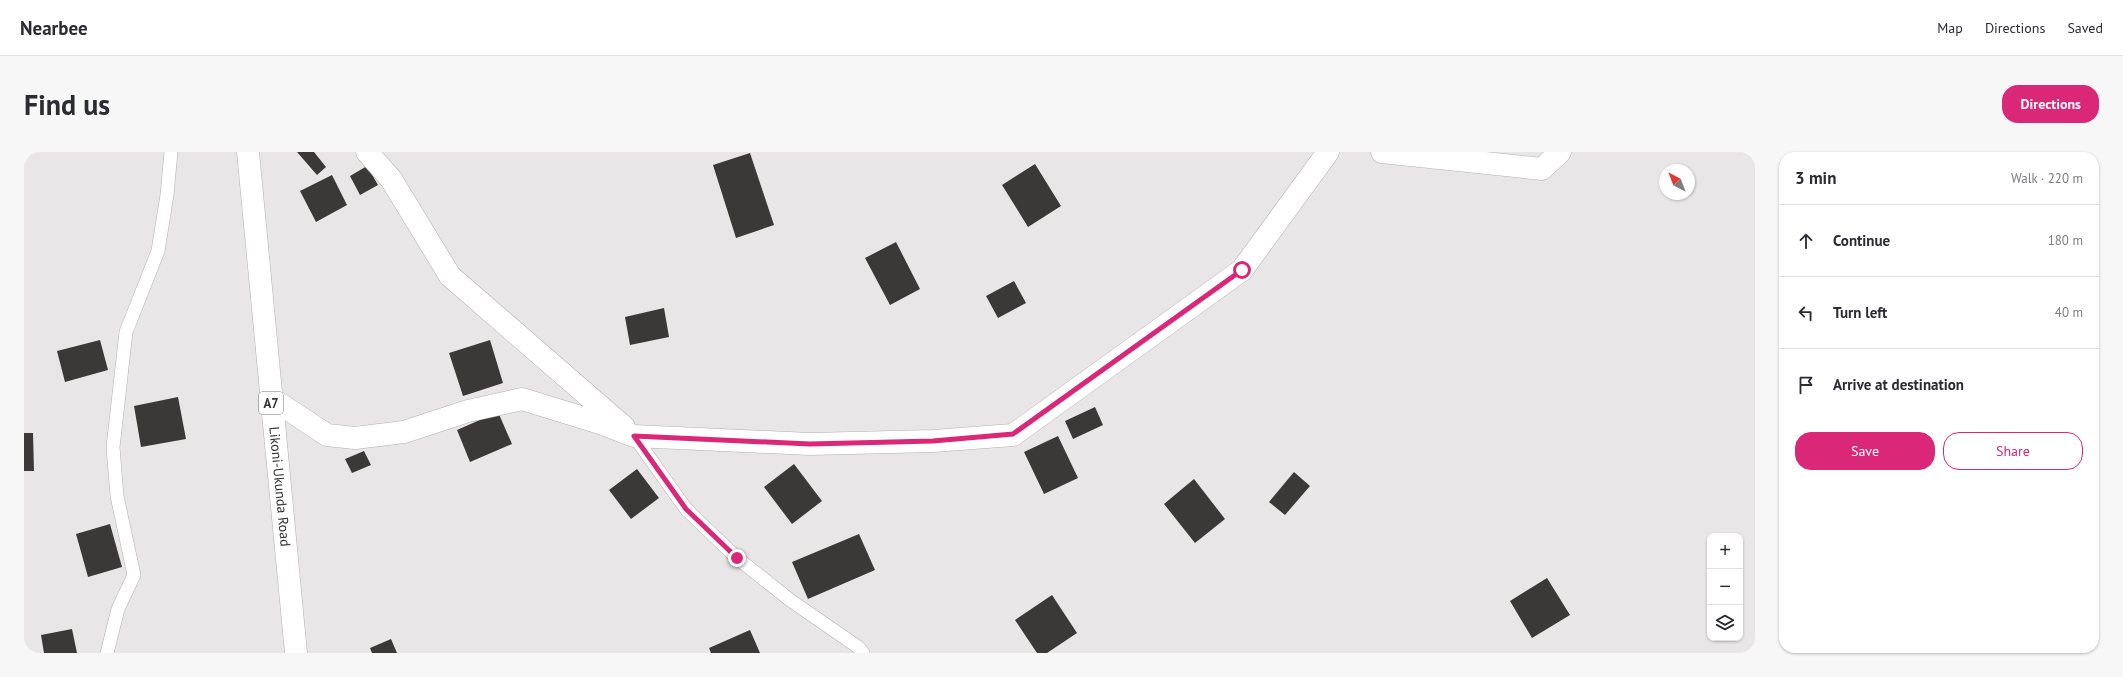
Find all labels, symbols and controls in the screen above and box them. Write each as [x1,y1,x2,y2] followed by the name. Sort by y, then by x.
[20,16,88,40] text: Nearbee
[1937,19,1963,37] text: Map
[1985,19,2045,37] text: Directions
[2067,19,2103,37] text: Saved
[2002,85,2099,123] button: Directions
[24,86,110,123] text: Find us
[1659,164,1695,200] north arrow
[1795,167,1836,189] text: 3 min
[2011,170,2083,187] text: Walk · 220 m
[1795,230,1817,252] icon: ahead
[1833,231,1890,250] text: Continue
[2048,232,2083,249] text: 180 m
[1233,261,1251,279] route start
[1795,302,1817,324] icon: left
[1833,303,1887,322] text: Turn left
[2055,304,2083,321] text: 40 m
[1795,374,1817,396] icon: arrive
[1833,375,1964,394] text: Arrive at destination
[259,392,283,414] road number: A7
[265,426,295,547] street label: Likoni-Ukunda Road
[1795,432,1935,470] button: Save
[1943,432,2083,470] button: Share
[1707,533,1743,641] map controls
[1707,533,1743,569] button: +
[728,549,746,567] route end
[1707,569,1743,605] button: −
[1707,605,1743,641] button: layers

